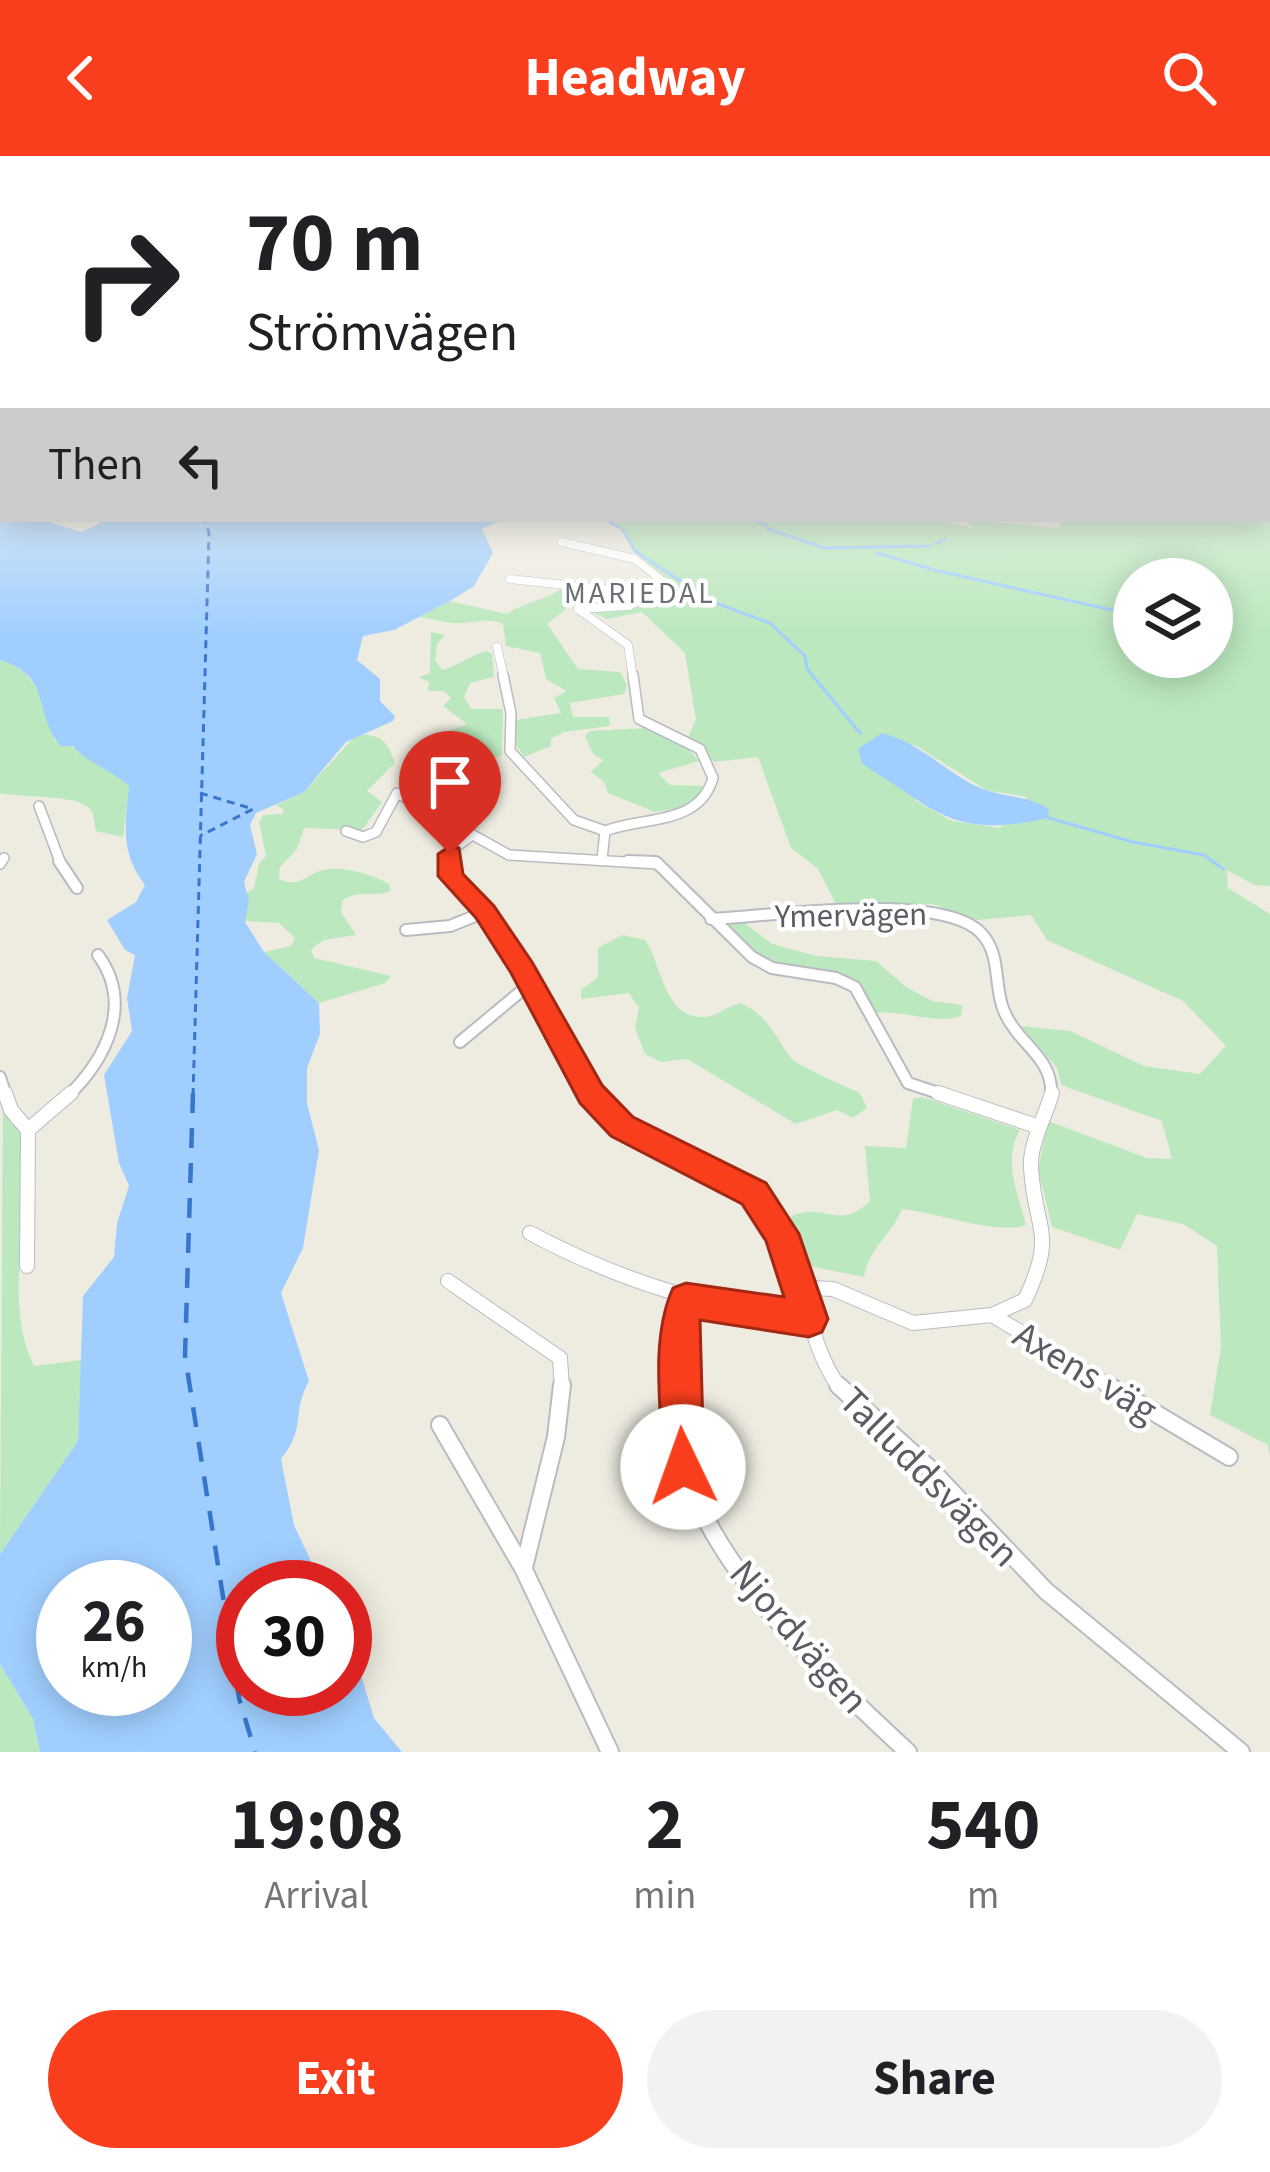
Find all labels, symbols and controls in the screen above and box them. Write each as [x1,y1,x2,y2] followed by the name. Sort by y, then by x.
[524,40,746,117] text: Headway
[48,45,114,111] icon: back
[1156,45,1222,111] icon: search
[246,184,424,304] text: 70 m
[48,204,204,360] icon: right
[246,295,518,372] text: Strömvägen
[168,432,234,498] icon: left
[48,433,144,497] text: Then
[1113,558,1233,678] map controls
[1113,558,1233,678] button: layers
[564,572,716,615] district label: MARIEDAL
[399,731,501,854] pin
[417,749,483,815] icon: arrive
[773,891,928,940] street label: Ymervägen
[1002,1308,1168,1438] street label: Axens väg
[826,1374,1032,1580] street label: Talluddsvägen
[620,1404,746,1530] position arrow
[716,1548,881,1727] street label: Njordvägen
[216,1560,372,1716] speed limit sign: 30
[82,1580,146,1665] text: 26
[81,1646,147,1689] text: km/h
[230,1774,403,1877] text: 19:08
[646,1774,684,1877] text: 2
[926,1774,1040,1877] text: 540
[264,1868,369,1924] text: Arrival
[633,1868,696,1924] text: min
[967,1868,999,1924] text: m
[48,2010,623,2148] button: Exit
[647,2010,1222,2148] button: Share

